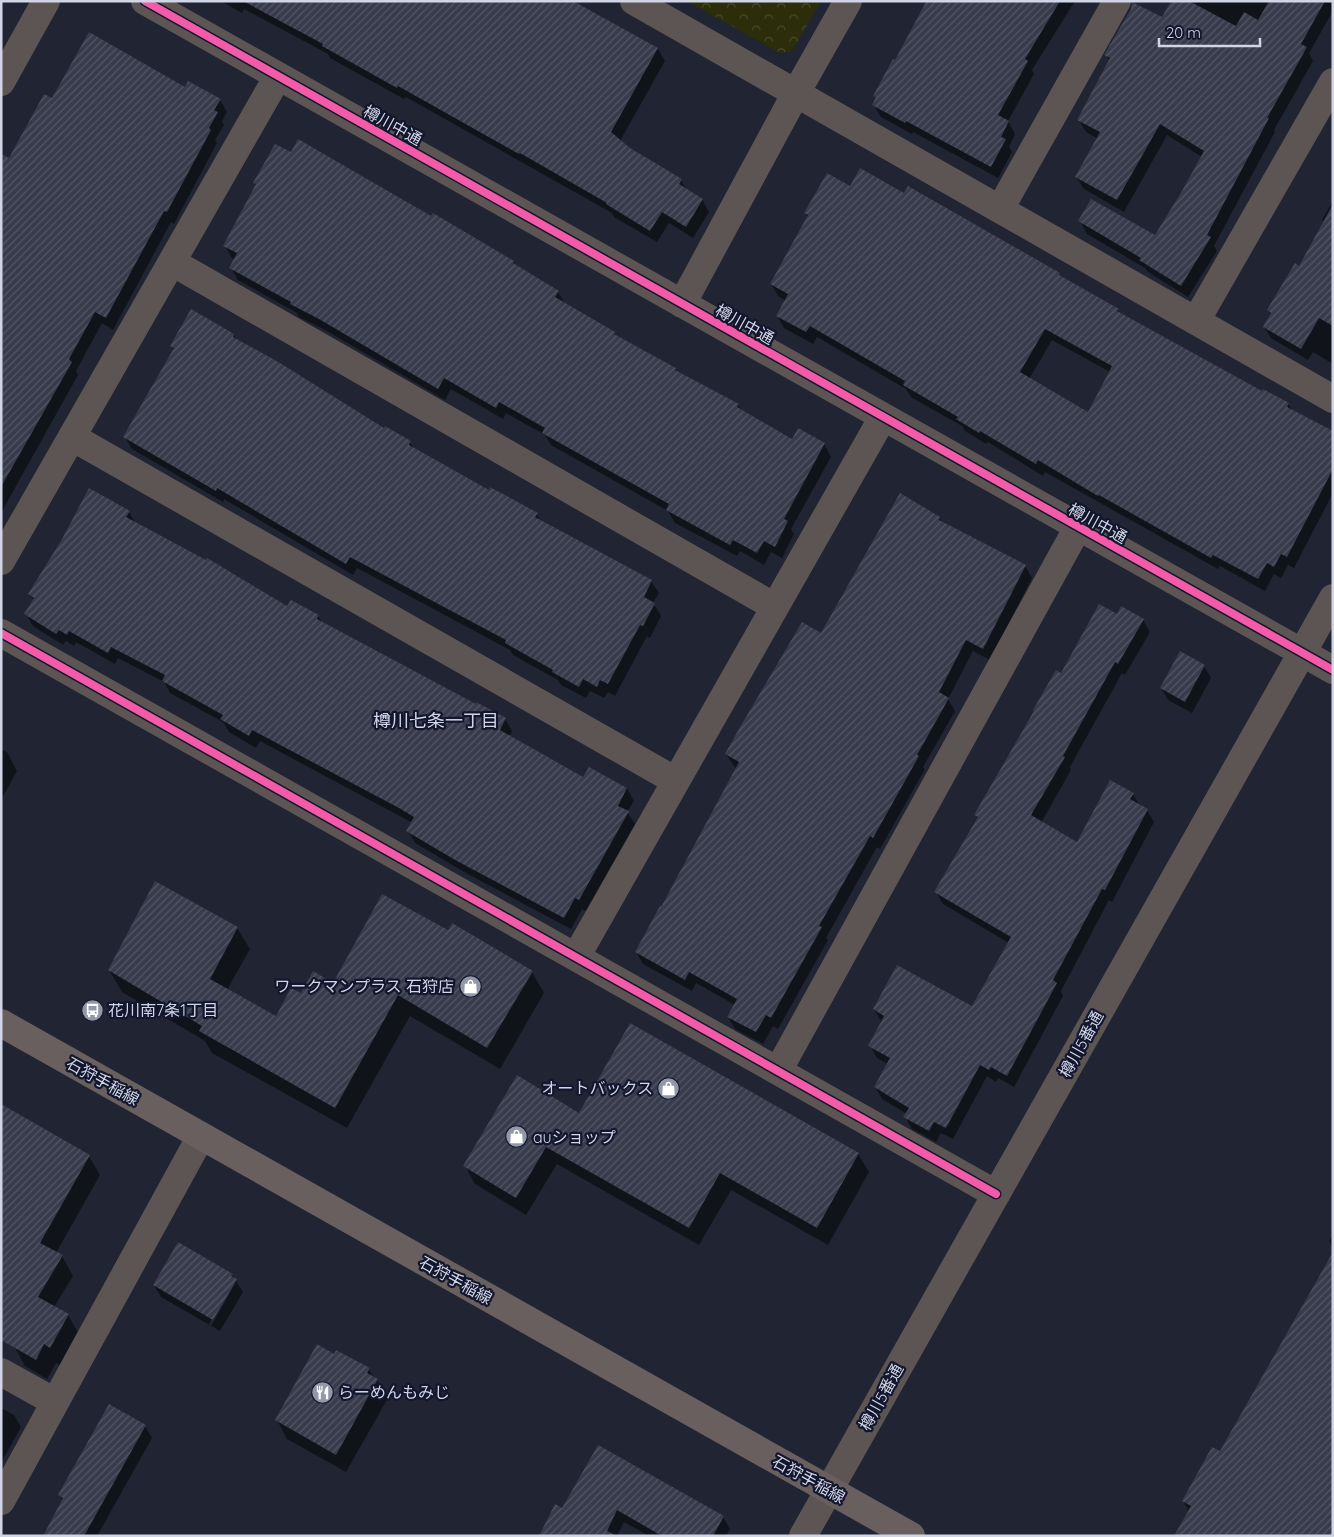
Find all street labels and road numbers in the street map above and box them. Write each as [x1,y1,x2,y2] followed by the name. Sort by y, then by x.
[360,101,426,149] street label: 樽川中通
[712,300,778,348] street label: 樽川中通
[1065,499,1131,547] street label: 樽川中通
[1055,1007,1107,1081] street label: 樽川5番通
[63,1053,143,1109] street label: 石狩手稲線
[416,1252,496,1308] street label: 石狩手稲線
[855,1360,907,1434] street label: 樽川5番通
[769,1451,849,1507] street label: 石狩手稲線

